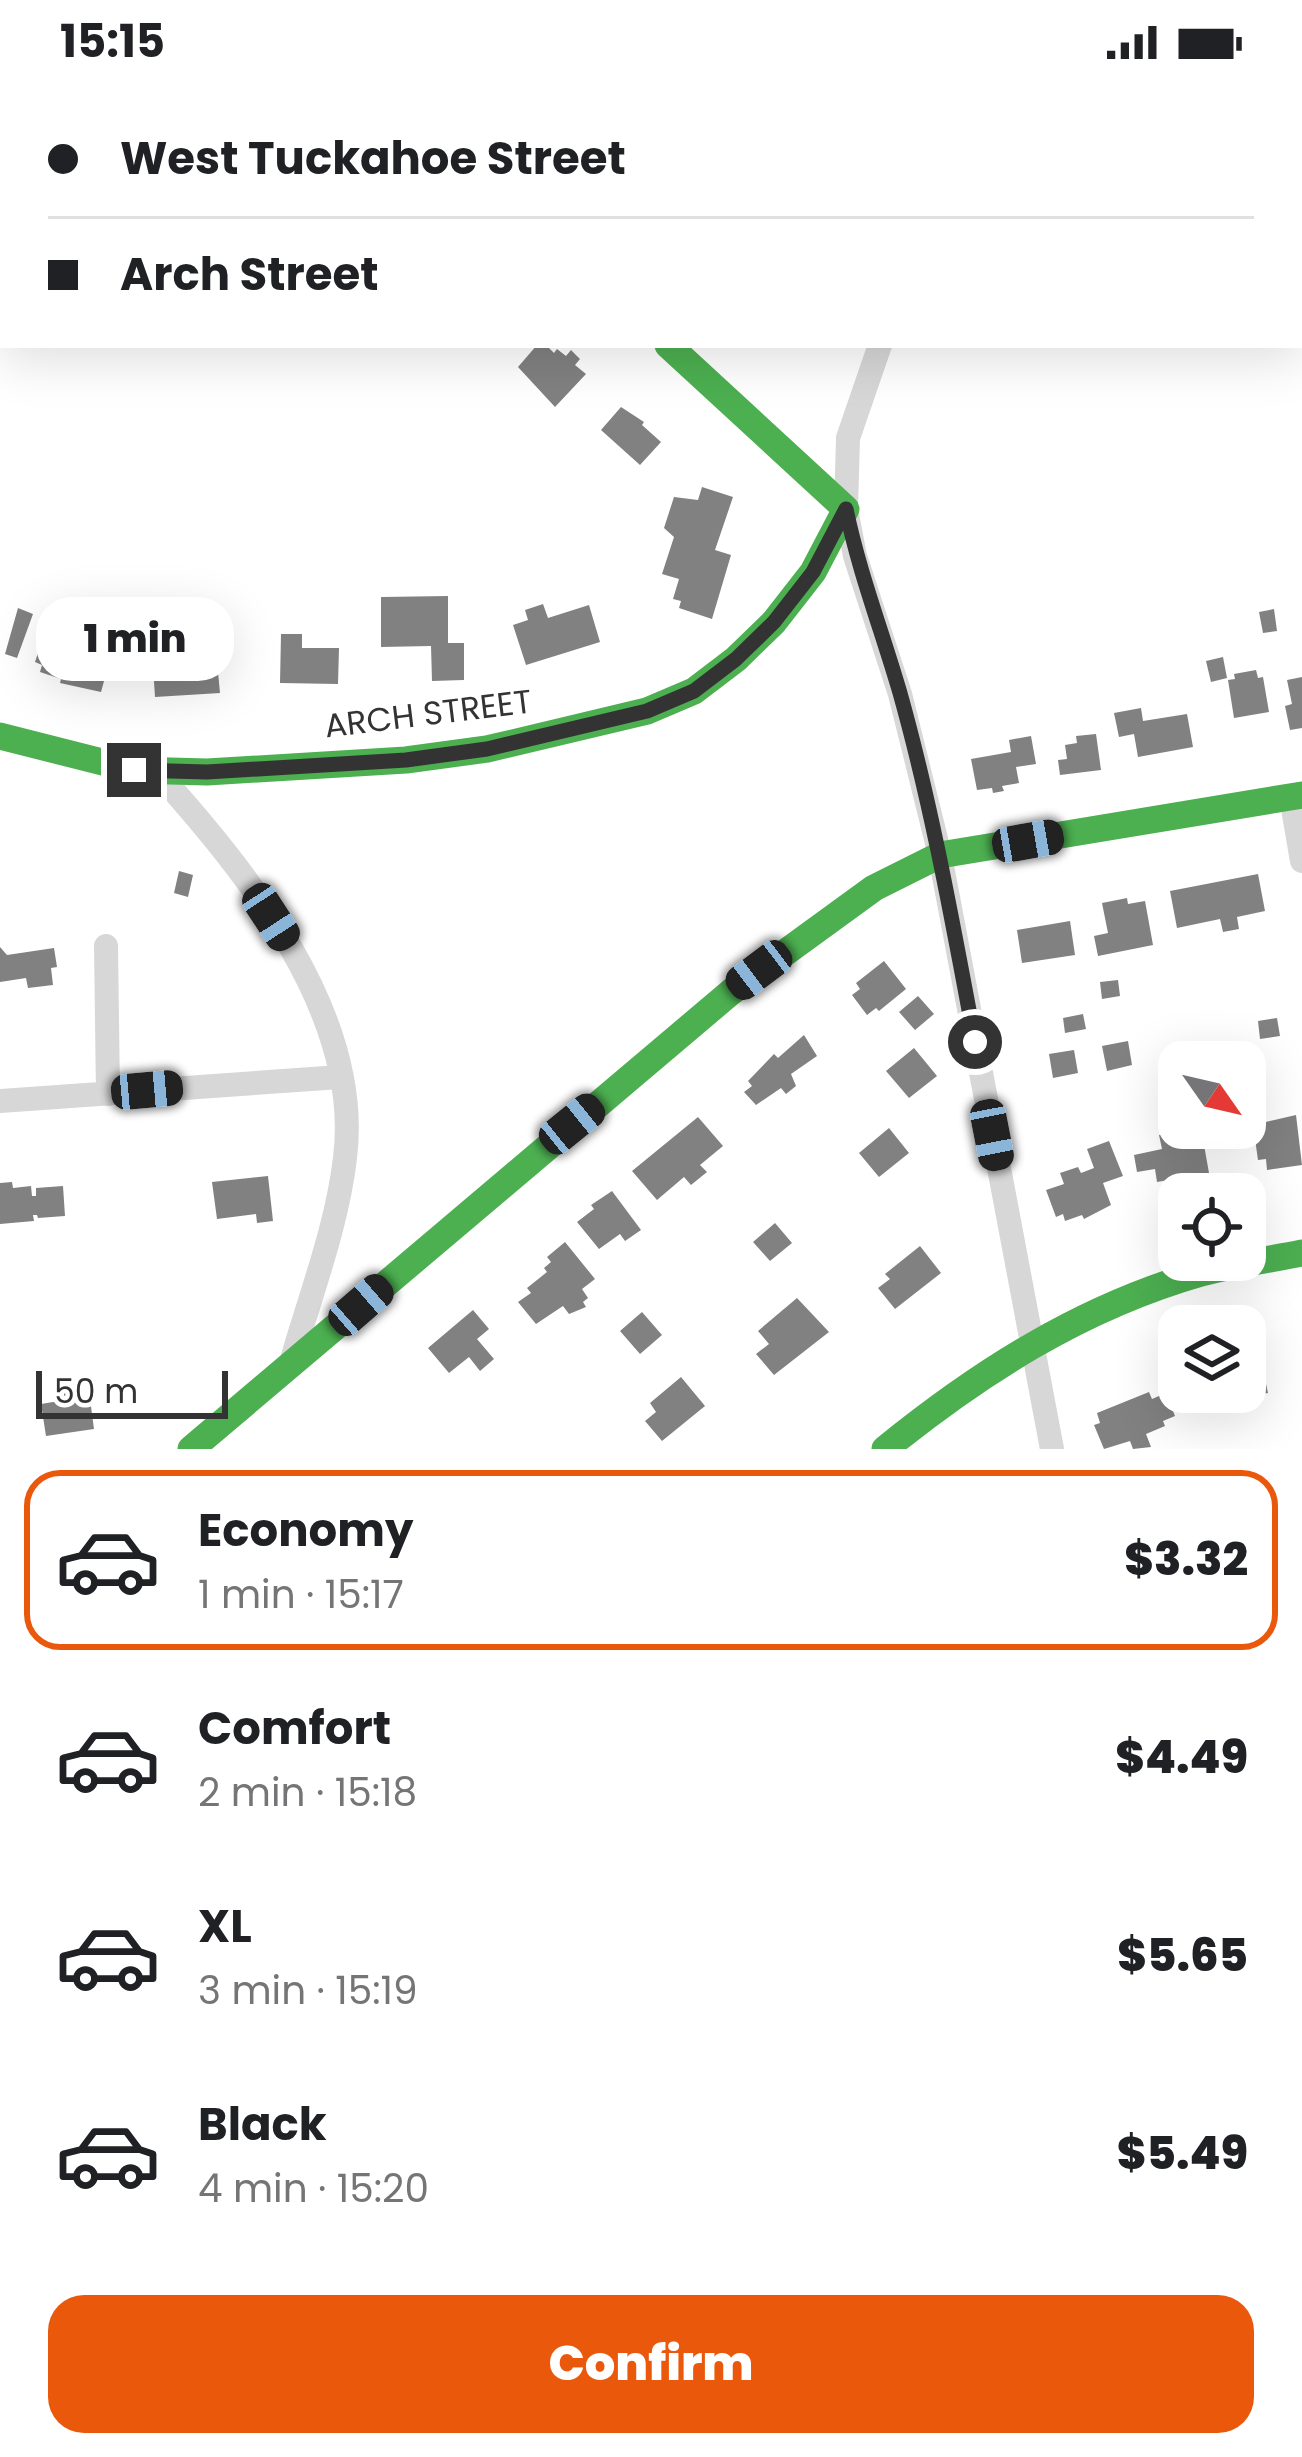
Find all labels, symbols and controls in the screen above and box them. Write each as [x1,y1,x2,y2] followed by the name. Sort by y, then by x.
[60,10,165,73] text: 15:15
[120,127,626,190] text: West Tuckahoe Street
[120,243,378,306] text: Arch Street
[35,596,233,680] callout: 1 min
[84,611,186,666] text: 1 min
[322,677,534,750] street label: ARCH STREET
[107,743,161,797] route end
[989,817,1067,865] car
[236,877,306,957] car
[719,934,799,1006] car
[948,1015,1002,1069] route start
[1158,1041,1266,1149] north arrow
[1158,1041,1266,1413] map controls
[110,1069,184,1111] car
[533,1087,611,1161] car
[967,1096,1017,1174] car
[1158,1173,1266,1281] button: locate
[322,1268,400,1342] car
[1158,1305,1266,1413] button: layers
[36,1365,228,1418] scale bar
[54,1368,138,1415] text: 50 m
[198,1499,413,1562] text: Economy
[54,1506,162,1614] icon: car
[1124,1528,1248,1591] text: $3.32
[198,1567,404,1622] text: 1 min · 15:17
[198,1697,391,1760] text: Comfort
[54,1704,162,1812] icon: car
[1115,1726,1248,1789] text: $4.49
[198,1765,417,1820] text: 2 min · 15:18
[198,1895,252,1958] text: XL
[54,1902,162,2010] icon: car
[1117,1924,1248,1987] text: $5.65
[198,1963,418,2018] text: 3 min · 15:19
[198,2093,327,2156] text: Black
[54,2100,162,2208] icon: car
[1117,2122,1248,2185] text: $5.49
[198,2161,429,2216] text: 4 min · 15:20
[48,2295,1254,2433] button: Confirm

